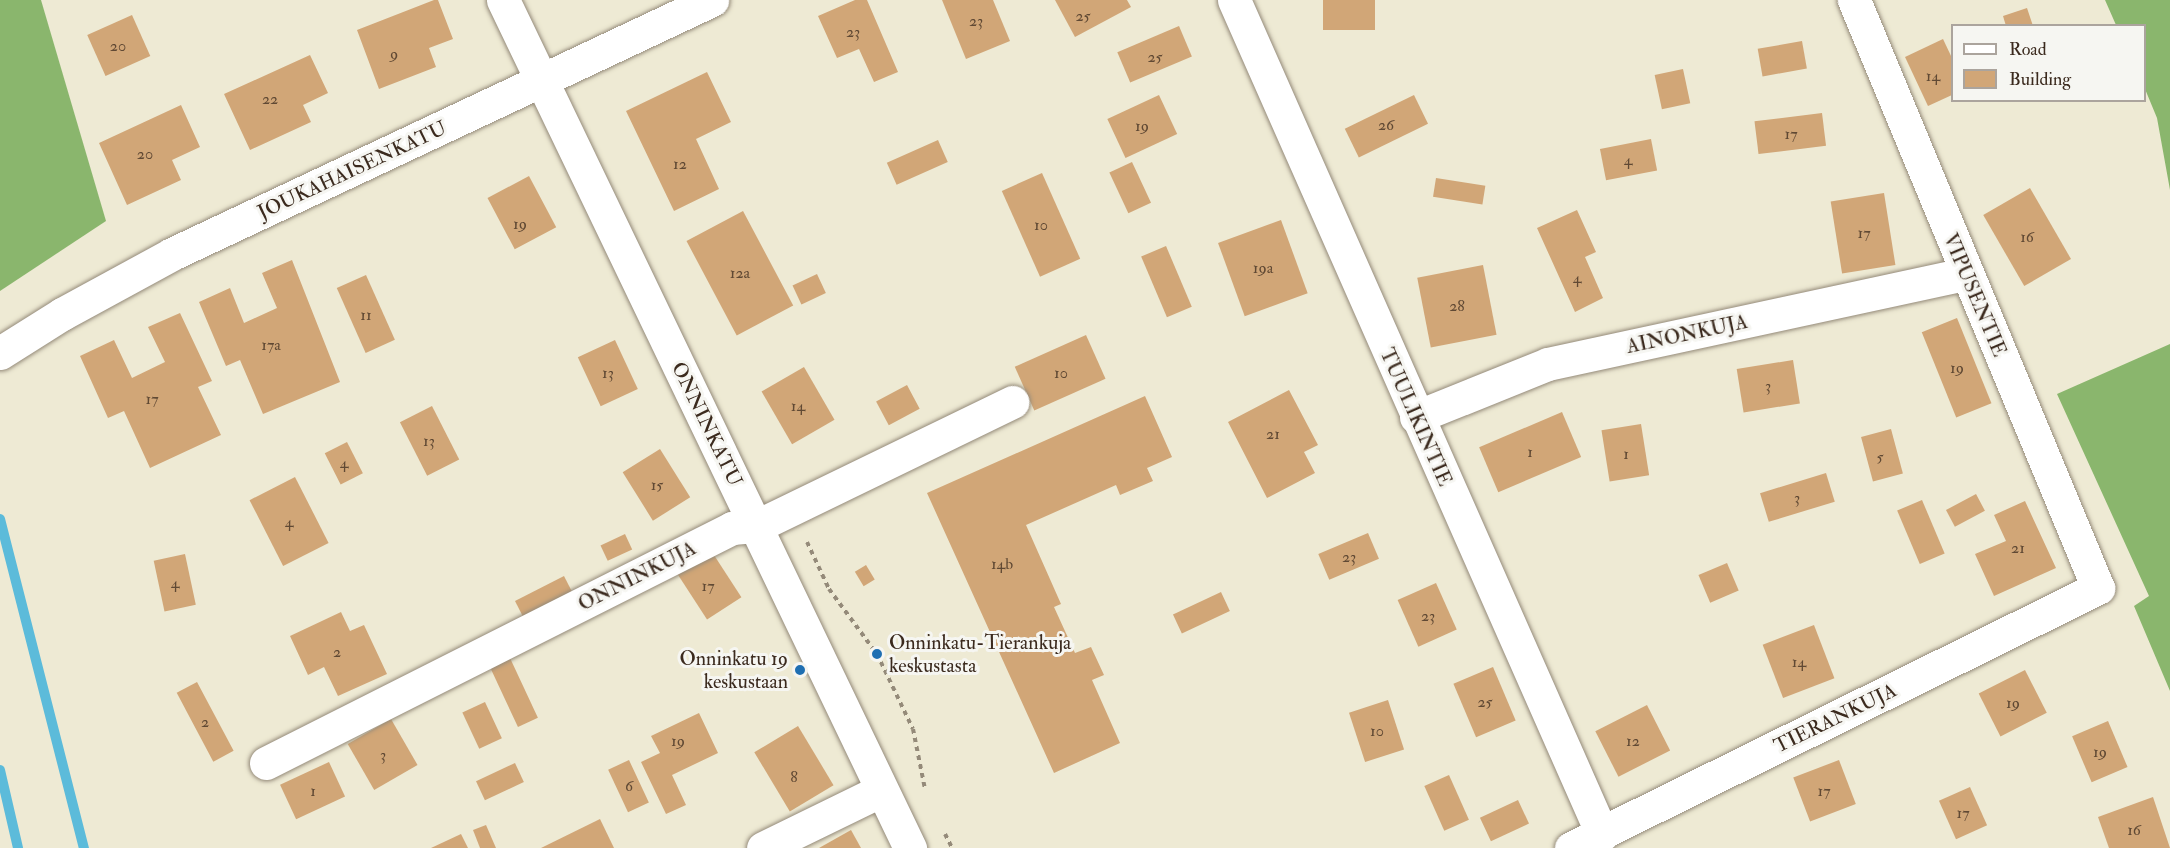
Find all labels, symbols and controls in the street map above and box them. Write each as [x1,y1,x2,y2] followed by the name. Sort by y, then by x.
[1075,6,1091,26] house number: 25
[969,11,983,31] house number: 23
[846,22,860,42] house number: 23
[1951,24,2146,102] legend
[110,36,126,56] house number: 20
[2009,38,2047,61] text: Road
[390,44,398,64] house number: 9
[1147,47,1163,67] house number: 25
[1926,66,1940,86] house number: 14
[2009,68,2071,91] text: Building
[262,89,278,109] house number: 22
[1378,115,1394,135] house number: 26
[254,116,450,224] street label: JOUKAHAISENKATU
[1135,116,1149,136] house number: 19
[1784,124,1798,144] house number: 17
[137,144,153,164] house number: 20
[1624,150,1632,170] house number: 4
[673,154,687,174] house number: 12
[513,214,527,234] house number: 19
[1034,215,1048,235] house number: 10
[1857,223,1871,243] house number: 17
[2020,227,2034,247] house number: 16
[1938,230,2012,360] street label: VIPUSENTIE
[1253,258,1273,278] house number: 19a
[730,263,750,283] house number: 12a
[1573,268,1581,288] house number: 4
[1449,296,1465,316] house number: 28
[360,305,372,325] house number: 11
[1624,309,1750,359] street label: AINONKUJA
[261,335,281,355] house number: 17a
[1375,344,1457,490] street label: TUULIKINTIE
[667,358,747,490] street label: ONNINKATU
[1950,358,1964,378] house number: 19
[602,363,614,383] house number: 13
[1054,363,1068,383] house number: 10
[1765,376,1771,396] house number: 3
[145,389,159,409] house number: 17
[791,396,805,416] house number: 14
[1266,424,1280,444] house number: 21
[423,431,435,451] house number: 13
[1527,442,1533,462] house number: 1
[1623,444,1629,464] house number: 1
[1876,447,1884,467] house number: 5
[340,453,348,473] house number: 4
[651,475,663,495] house number: 15
[1794,488,1800,508] house number: 3
[285,512,293,532] house number: 4
[574,536,700,616] street label: ONNINKUJA
[2011,538,2025,558] house number: 21
[1342,547,1356,567] house number: 23
[991,554,1013,574] house number: 14b
[171,573,179,593] house number: 4
[701,576,715,596] house number: 17
[1421,606,1435,626] house number: 23
[889,630,1071,677] place label: Onninkatu-Tierankuja keskustasta
[333,642,341,662] house number: 2
[679,646,788,693] place label: Onninkatu 19 keskustaan
[870,647,884,661] marker: Onninkatu-Tierankuja keskustasta
[1792,652,1806,672] house number: 14
[793,663,807,677] marker: Onninkatu 19 keskustaan
[1770,678,1900,758] street label: TIERANKUJA
[1477,692,1493,712] house number: 25
[2006,693,2020,713] house number: 19
[201,712,209,732] house number: 2
[1370,721,1384,741] house number: 10
[671,731,685,751] house number: 19
[1626,731,1640,751] house number: 12
[2093,742,2107,762] house number: 19
[380,745,386,765] house number: 3
[790,767,798,787] house number: 8
[625,776,633,796] house number: 6
[310,781,316,801] house number: 1
[1817,781,1831,801] house number: 17
[1956,803,1970,823] house number: 17
[2127,820,2141,840] house number: 16

